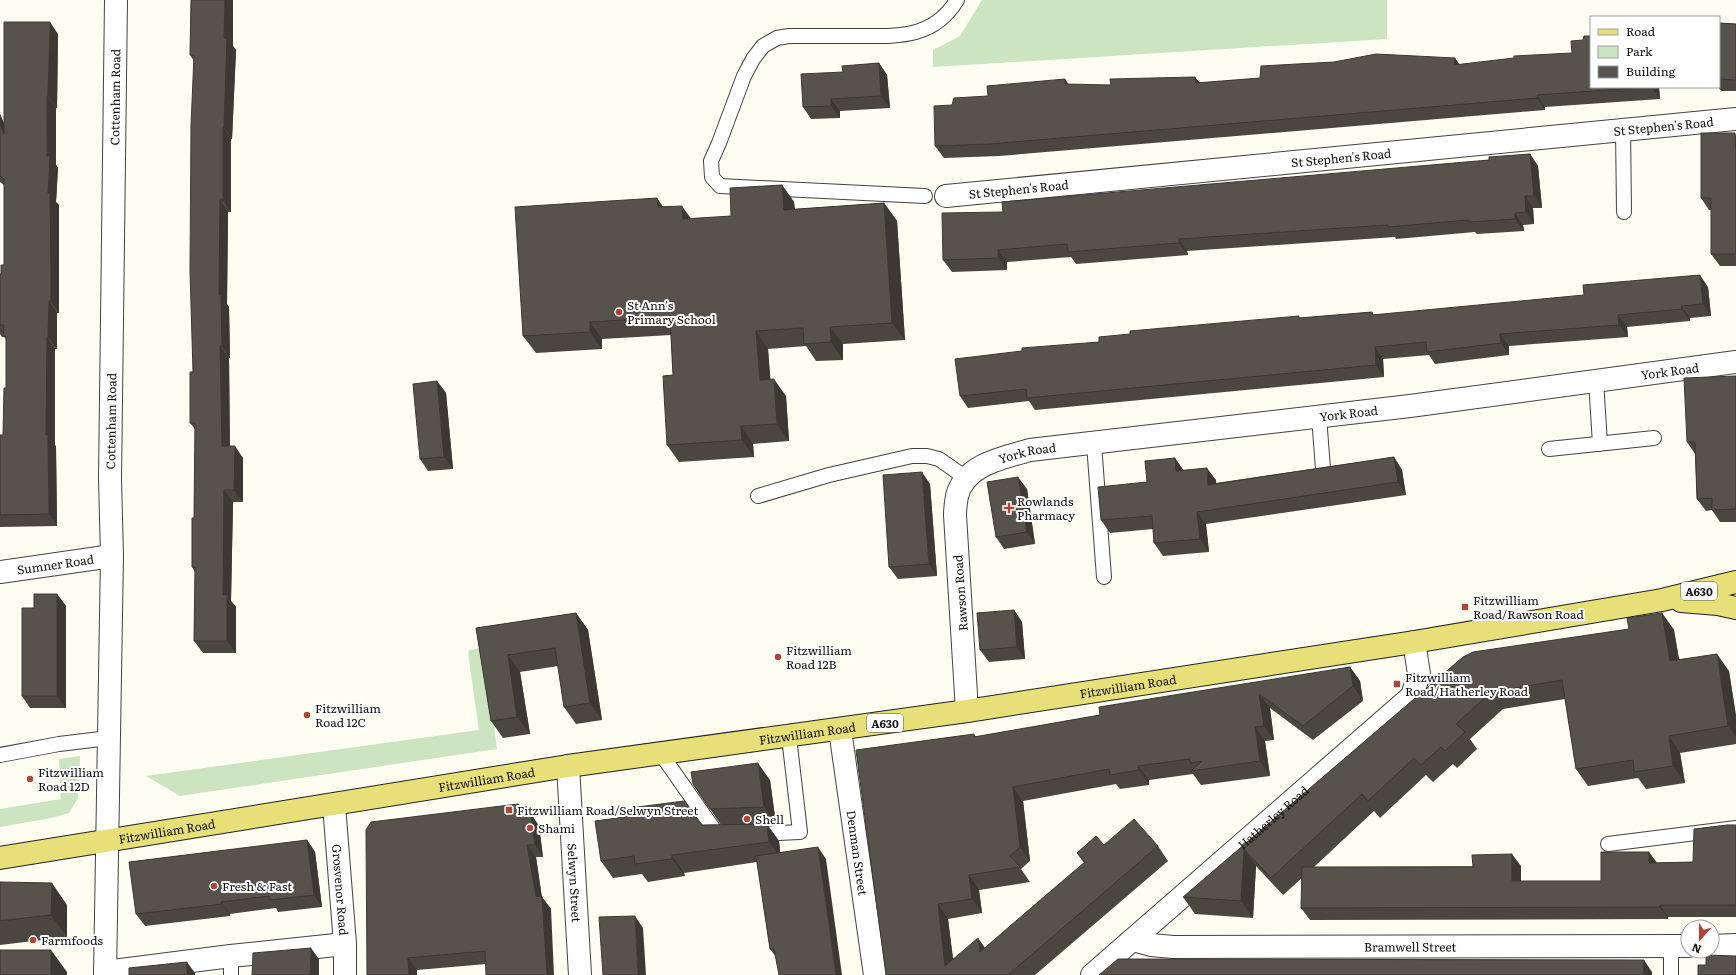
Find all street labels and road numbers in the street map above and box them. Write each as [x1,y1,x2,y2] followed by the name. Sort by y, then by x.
[105,48,124,145] street label: Cottenham Road
[1613,112,1715,140] street label: St Stephen's Road
[1290,144,1393,171] street label: St Stephen's Road
[968,175,1070,203] street label: St Stephen's Road
[1640,358,1701,384] street label: York Road
[101,372,120,469] street label: Cottenham Road
[1318,401,1379,425] street label: York Road
[996,438,1058,468] street label: York Road
[16,550,96,578] street label: Sumner Road
[948,554,972,632] street label: Rawson Road
[1681,582,1717,600] road number: A630
[1078,670,1178,703] street label: Fitzwilliam Road
[867,714,903,732] road number: A630
[758,717,858,749] street label: Fitzwilliam Road
[437,762,537,796] street label: Fitzwilliam Road
[1233,781,1313,853] street label: Hatherley Road
[843,809,873,897] street label: Denman Street
[117,814,217,848] street label: Fitzwilliam Road
[328,843,353,937] street label: Grosvenor Road
[563,843,586,923] street label: Selwyn Street
[1364,937,1457,956] street label: Bramwell Street

